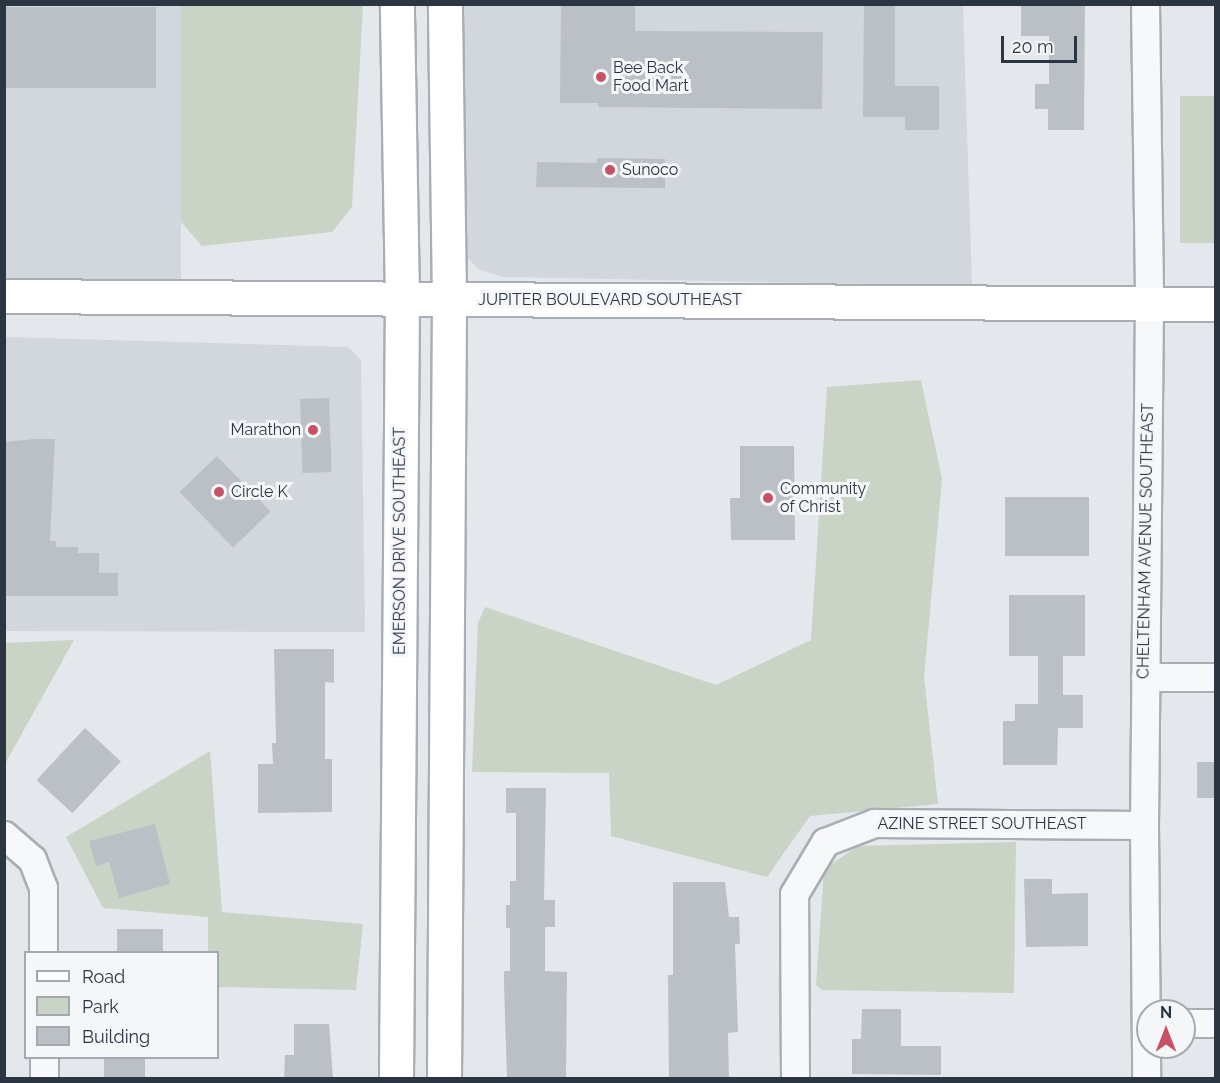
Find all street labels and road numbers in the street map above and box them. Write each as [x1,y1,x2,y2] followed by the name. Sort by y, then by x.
[478,290,742,310] street label: JUPITER BOULEVARD SOUTHEAST
[1134,403,1158,679] street label: CHELTENHAM AVENUE SOUTHEAST
[390,427,410,655] street label: EMERSON DRIVE SOUTHEAST
[877,814,1087,834] street label: AZINE STREET SOUTHEAST

